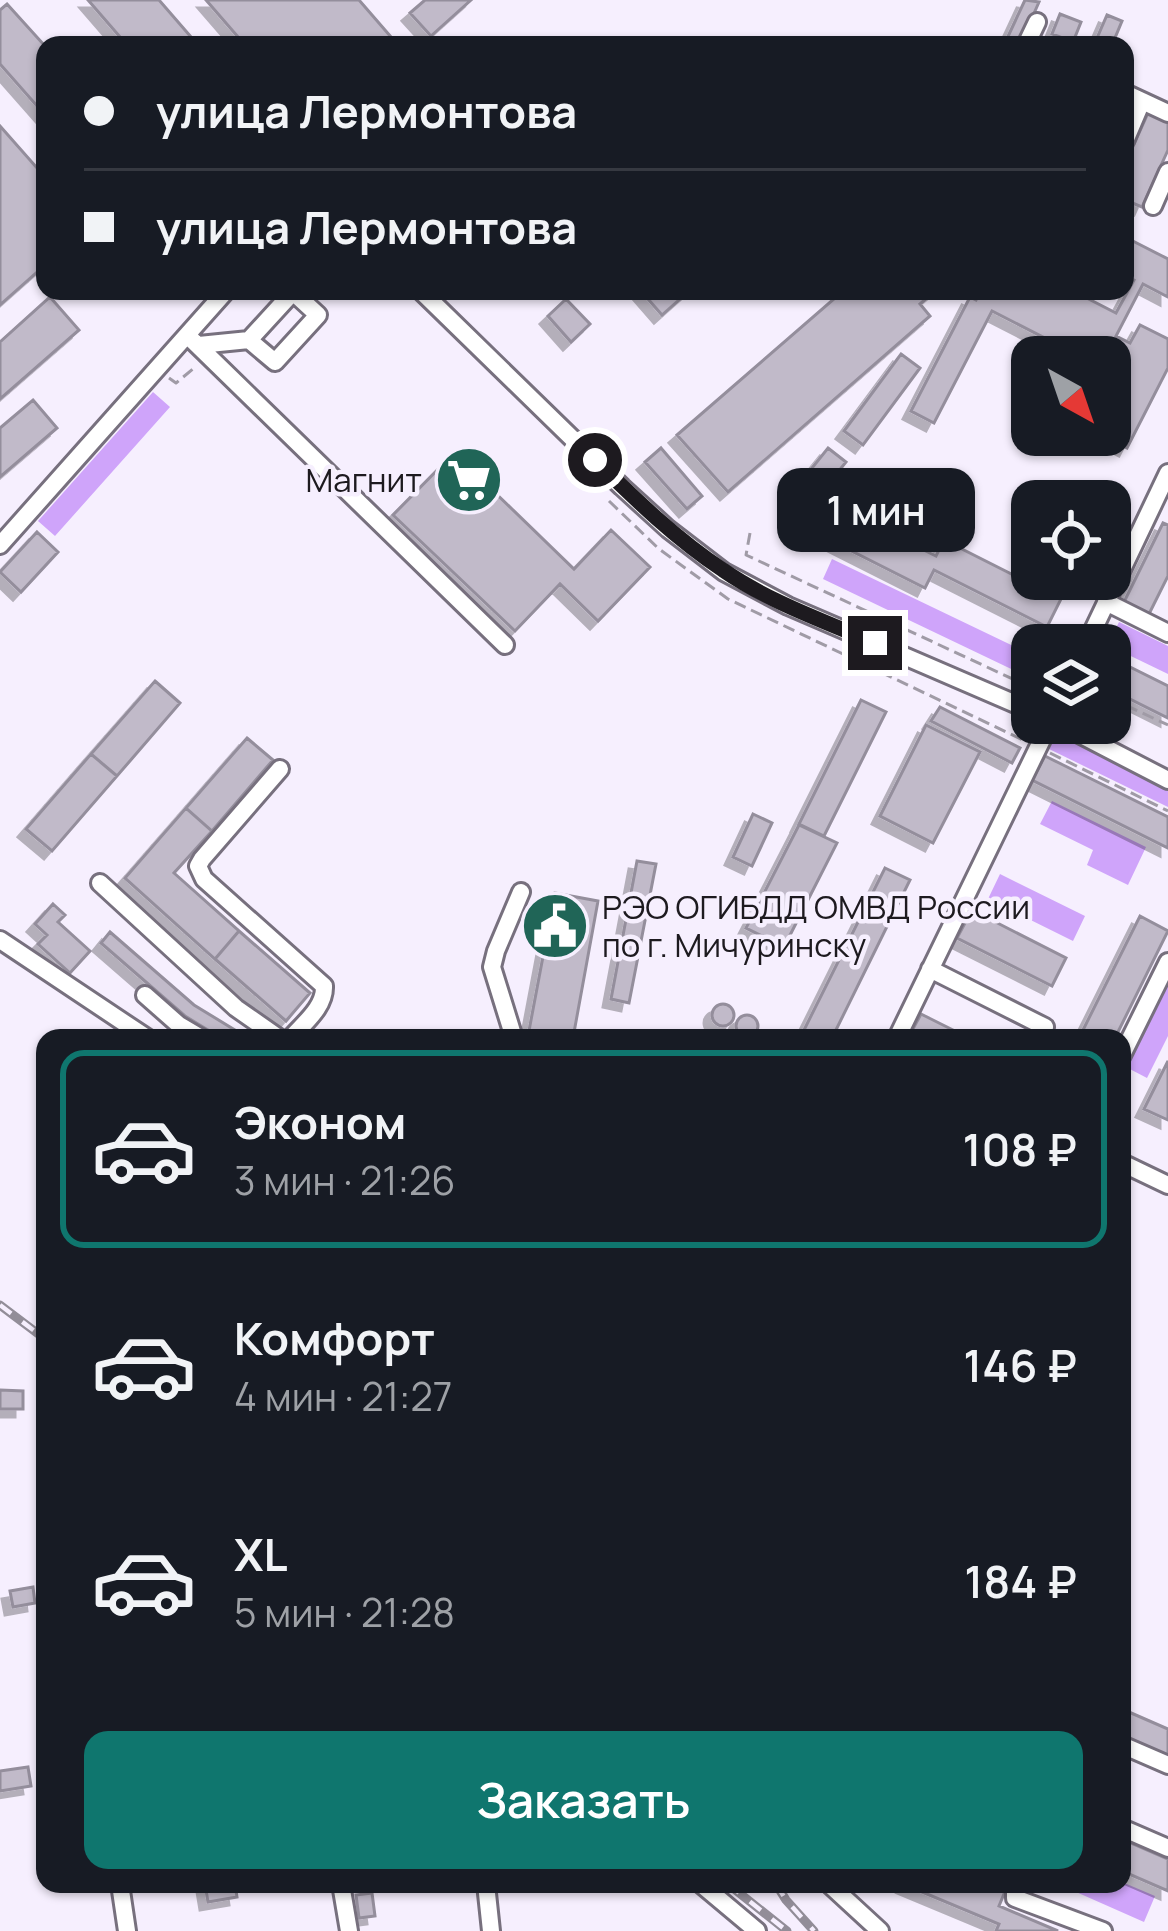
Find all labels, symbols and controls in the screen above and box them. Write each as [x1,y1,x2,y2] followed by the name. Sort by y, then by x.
[156,80,577,142] text: улица Лермонтова
[156,196,577,258] text: улица Лермонтова
[1011,336,1131,456] north arrow
[1011,336,1131,744] map controls
[568,433,622,487] route start
[434,445,504,515] supermarket icon: Магнит
[306,457,422,502] place label: Магнит
[776,469,974,553] callout: 1 мин
[1011,480,1131,600] button: locate
[826,483,926,537] text: 1 мин
[848,616,902,670] route end
[1011,624,1131,744] button: layers
[602,884,1030,967] place label: РЭО ОГИБДД ОМВД России по г. Мичуринску
[520,891,590,961] public building icon: РЭО ОГИБДД ОМВД России по г. Мичуринску
[234,1091,406,1153] text: Эконом
[90,1095,198,1203] icon: car
[962,1118,1077,1180] text: 108 ₽
[234,1153,456,1207] text: 3 мин · 21:26
[234,1307,435,1369] text: Комфорт
[90,1311,198,1419] icon: car
[963,1334,1077,1396] text: 146 ₽
[234,1369,452,1423] text: 4 мин · 21:27
[234,1523,288,1585] text: XL
[90,1527,198,1635] icon: car
[964,1550,1077,1612] text: 184 ₽
[234,1585,455,1639] text: 5 мин · 21:28
[84,1731,1083,1869] button: Заказать

